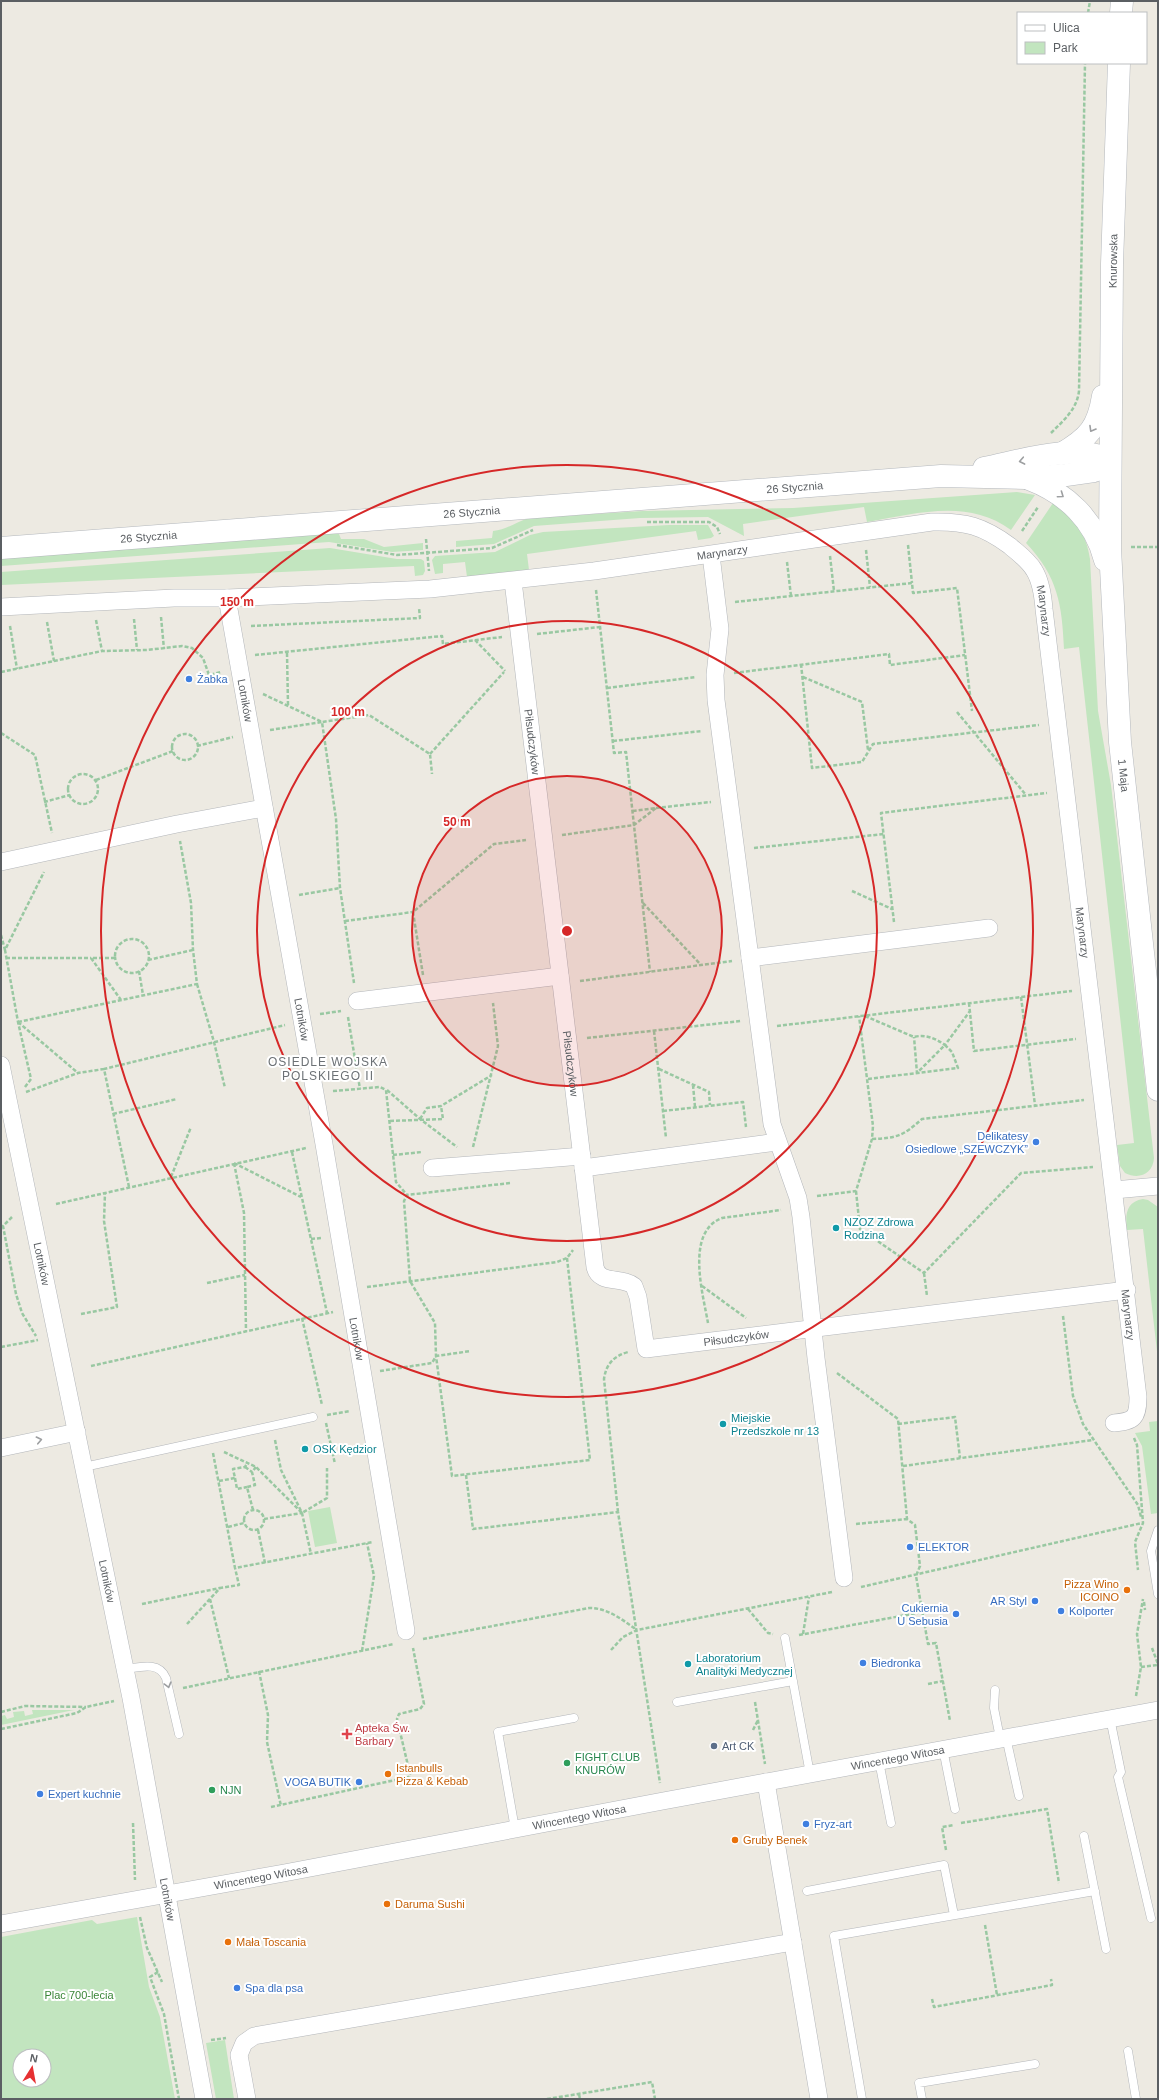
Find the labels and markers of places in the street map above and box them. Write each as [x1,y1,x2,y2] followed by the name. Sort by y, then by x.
[197,673,228,685] place label: Żabka
[184,674,194,684] marker: Żabka
[560,924,574,938] centre of rings
[905,1130,1028,1155] place label: Delikatesy Osiedlowe „SZEWCZYK”
[1031,1137,1041,1147] marker: Delikatesy Osiedlowe „SZEWCZYK”
[844,1216,915,1241] place label: NZOZ Zdrowa Rodzina
[831,1223,841,1233] marker: NZOZ Zdrowa Rodzina
[731,1412,819,1437] place label: Miejskie Przedszkole nr 13
[718,1419,728,1429] marker: Miejskie Przedszkole nr 13
[313,1443,377,1455] place label: OSK Kędzior
[300,1444,310,1454] marker: OSK Kędzior
[918,1541,969,1553] place label: ELEKTOR
[905,1542,915,1552] marker: ELEKTOR
[1064,1578,1119,1603] place label: Pizza Wino ICOINO
[1122,1585,1132,1595] marker: Pizza Wino ICOINO
[990,1595,1027,1607] place label: AR Styl
[1030,1596,1040,1606] marker: AR Styl
[897,1602,949,1627] place label: Cukiernia U Sebusia
[1069,1605,1114,1617] place label: Kolporter
[1056,1606,1066,1616] marker: Kolporter
[951,1609,961,1619] marker: Cukiernia U Sebusia
[696,1652,793,1677] place label: Laboratorium Analityki Medycznej
[871,1657,921,1669] place label: Biedronka
[858,1658,868,1668] marker: Biedronka
[683,1659,693,1669] marker: Laboratorium Analityki Medycznej
[355,1722,410,1747] place label: Apteka Św. Barbary
[342,1729,352,1739] marker: Apteka Św. Barbary
[722,1740,755,1752] place label: Art CK
[709,1741,719,1751] marker: Art CK
[575,1751,640,1776] place label: FIGHT CLUB KNURÓW
[562,1758,572,1768] marker: FIGHT CLUB KNURÓW
[396,1762,468,1787] place label: Istanbulls Pizza & Kebab
[383,1769,393,1779] marker: Istanbulls Pizza & Kebab
[284,1776,352,1788] place label: VOGA BUTIK
[354,1777,364,1787] marker: VOGA BUTIK
[220,1784,241,1796] place label: NJN
[207,1785,217,1795] marker: NJN
[48,1788,121,1800] place label: Expert kuchnie
[35,1789,45,1799] marker: Expert kuchnie
[814,1818,852,1830] place label: Fryz-art
[801,1819,811,1829] marker: Fryz-art
[743,1834,808,1846] place label: Gruby Benek
[730,1835,740,1845] marker: Gruby Benek
[395,1898,465,1910] place label: Daruma Sushi
[382,1899,392,1909] marker: Daruma Sushi
[236,1936,307,1948] place label: Mała Toscania
[223,1937,233,1947] marker: Mała Toscania
[245,1982,304,1994] place label: Spa dla psa
[232,1983,242,1993] marker: Spa dla psa

